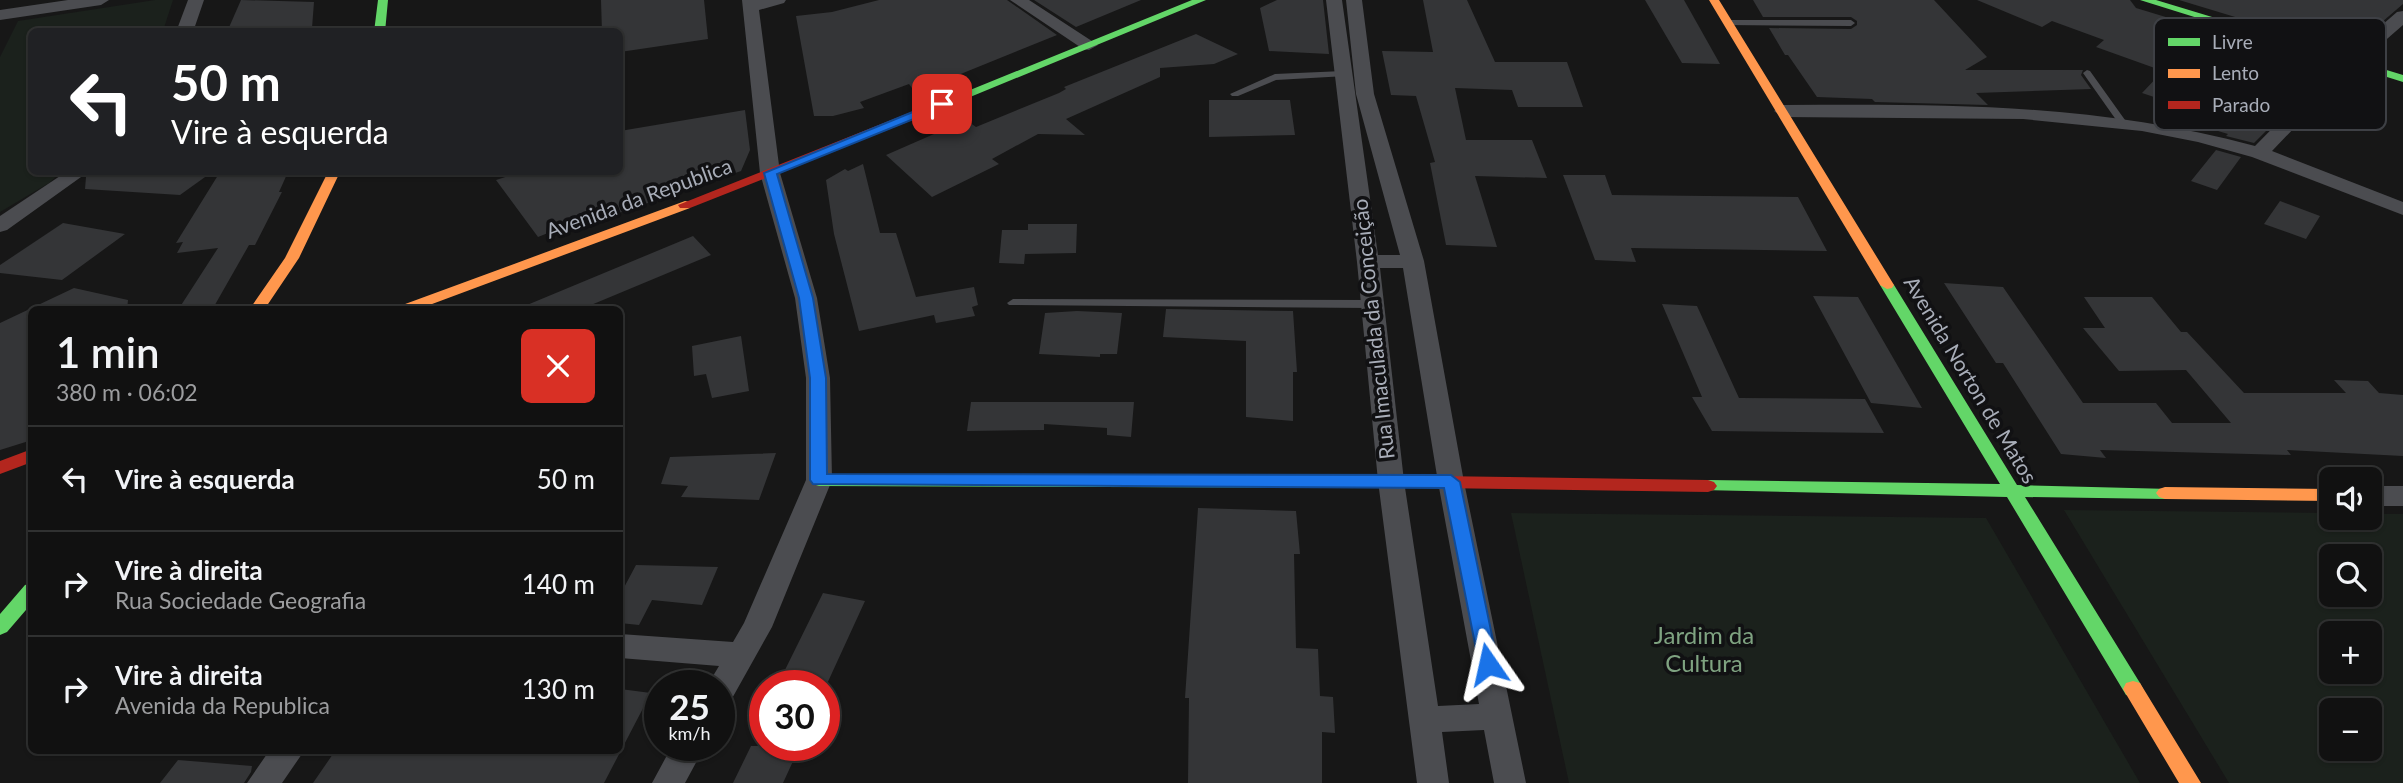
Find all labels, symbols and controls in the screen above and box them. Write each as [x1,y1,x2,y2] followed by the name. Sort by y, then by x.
[2154,18,2386,130] legend
[2212,30,2253,53] text: Livre
[171,53,281,111] text: 50 m
[56,56,147,147] icon: left
[2212,61,2259,84] text: Lento
[912,74,972,134] pin
[923,85,961,123] icon: arrive
[2212,93,2270,116] text: Parado
[171,112,389,151] text: Vire à esquerda
[542,152,735,243] street label: Avenida da Republica
[1346,198,1399,461] street label: Rua Imaculada da Conceição
[1899,271,2043,487] street label: Avenida Norton de Matos
[56,327,160,377] text: 1 min
[521,329,595,403] button: close
[56,378,198,406] text: 380 m · 06:02
[56,460,94,498] icon: left
[115,463,295,495] text: Vire à esquerda
[537,463,595,495] text: 50 m
[2319,467,2382,761] map controls
[2319,467,2382,530] button: sound
[2319,544,2382,607] button: search
[115,554,263,586] text: Vire à direita
[56,565,94,603] icon: right
[522,568,595,600] text: 140 m
[115,586,366,614] text: Rua Sociedade Geografia
[1654,620,1754,677] park label: Jardim da Cultura
[2319,621,2382,684] button: +
[1451,627,1525,701] position arrow
[115,659,263,691] text: Vire à direita
[56,670,94,708] icon: right
[749,670,840,761] speed limit sign: 30
[522,673,595,705] text: 130 m
[669,685,710,727] text: 25
[115,691,330,719] text: Avenida da Republica
[2319,698,2382,761] button: −
[668,722,711,744] text: km/h

